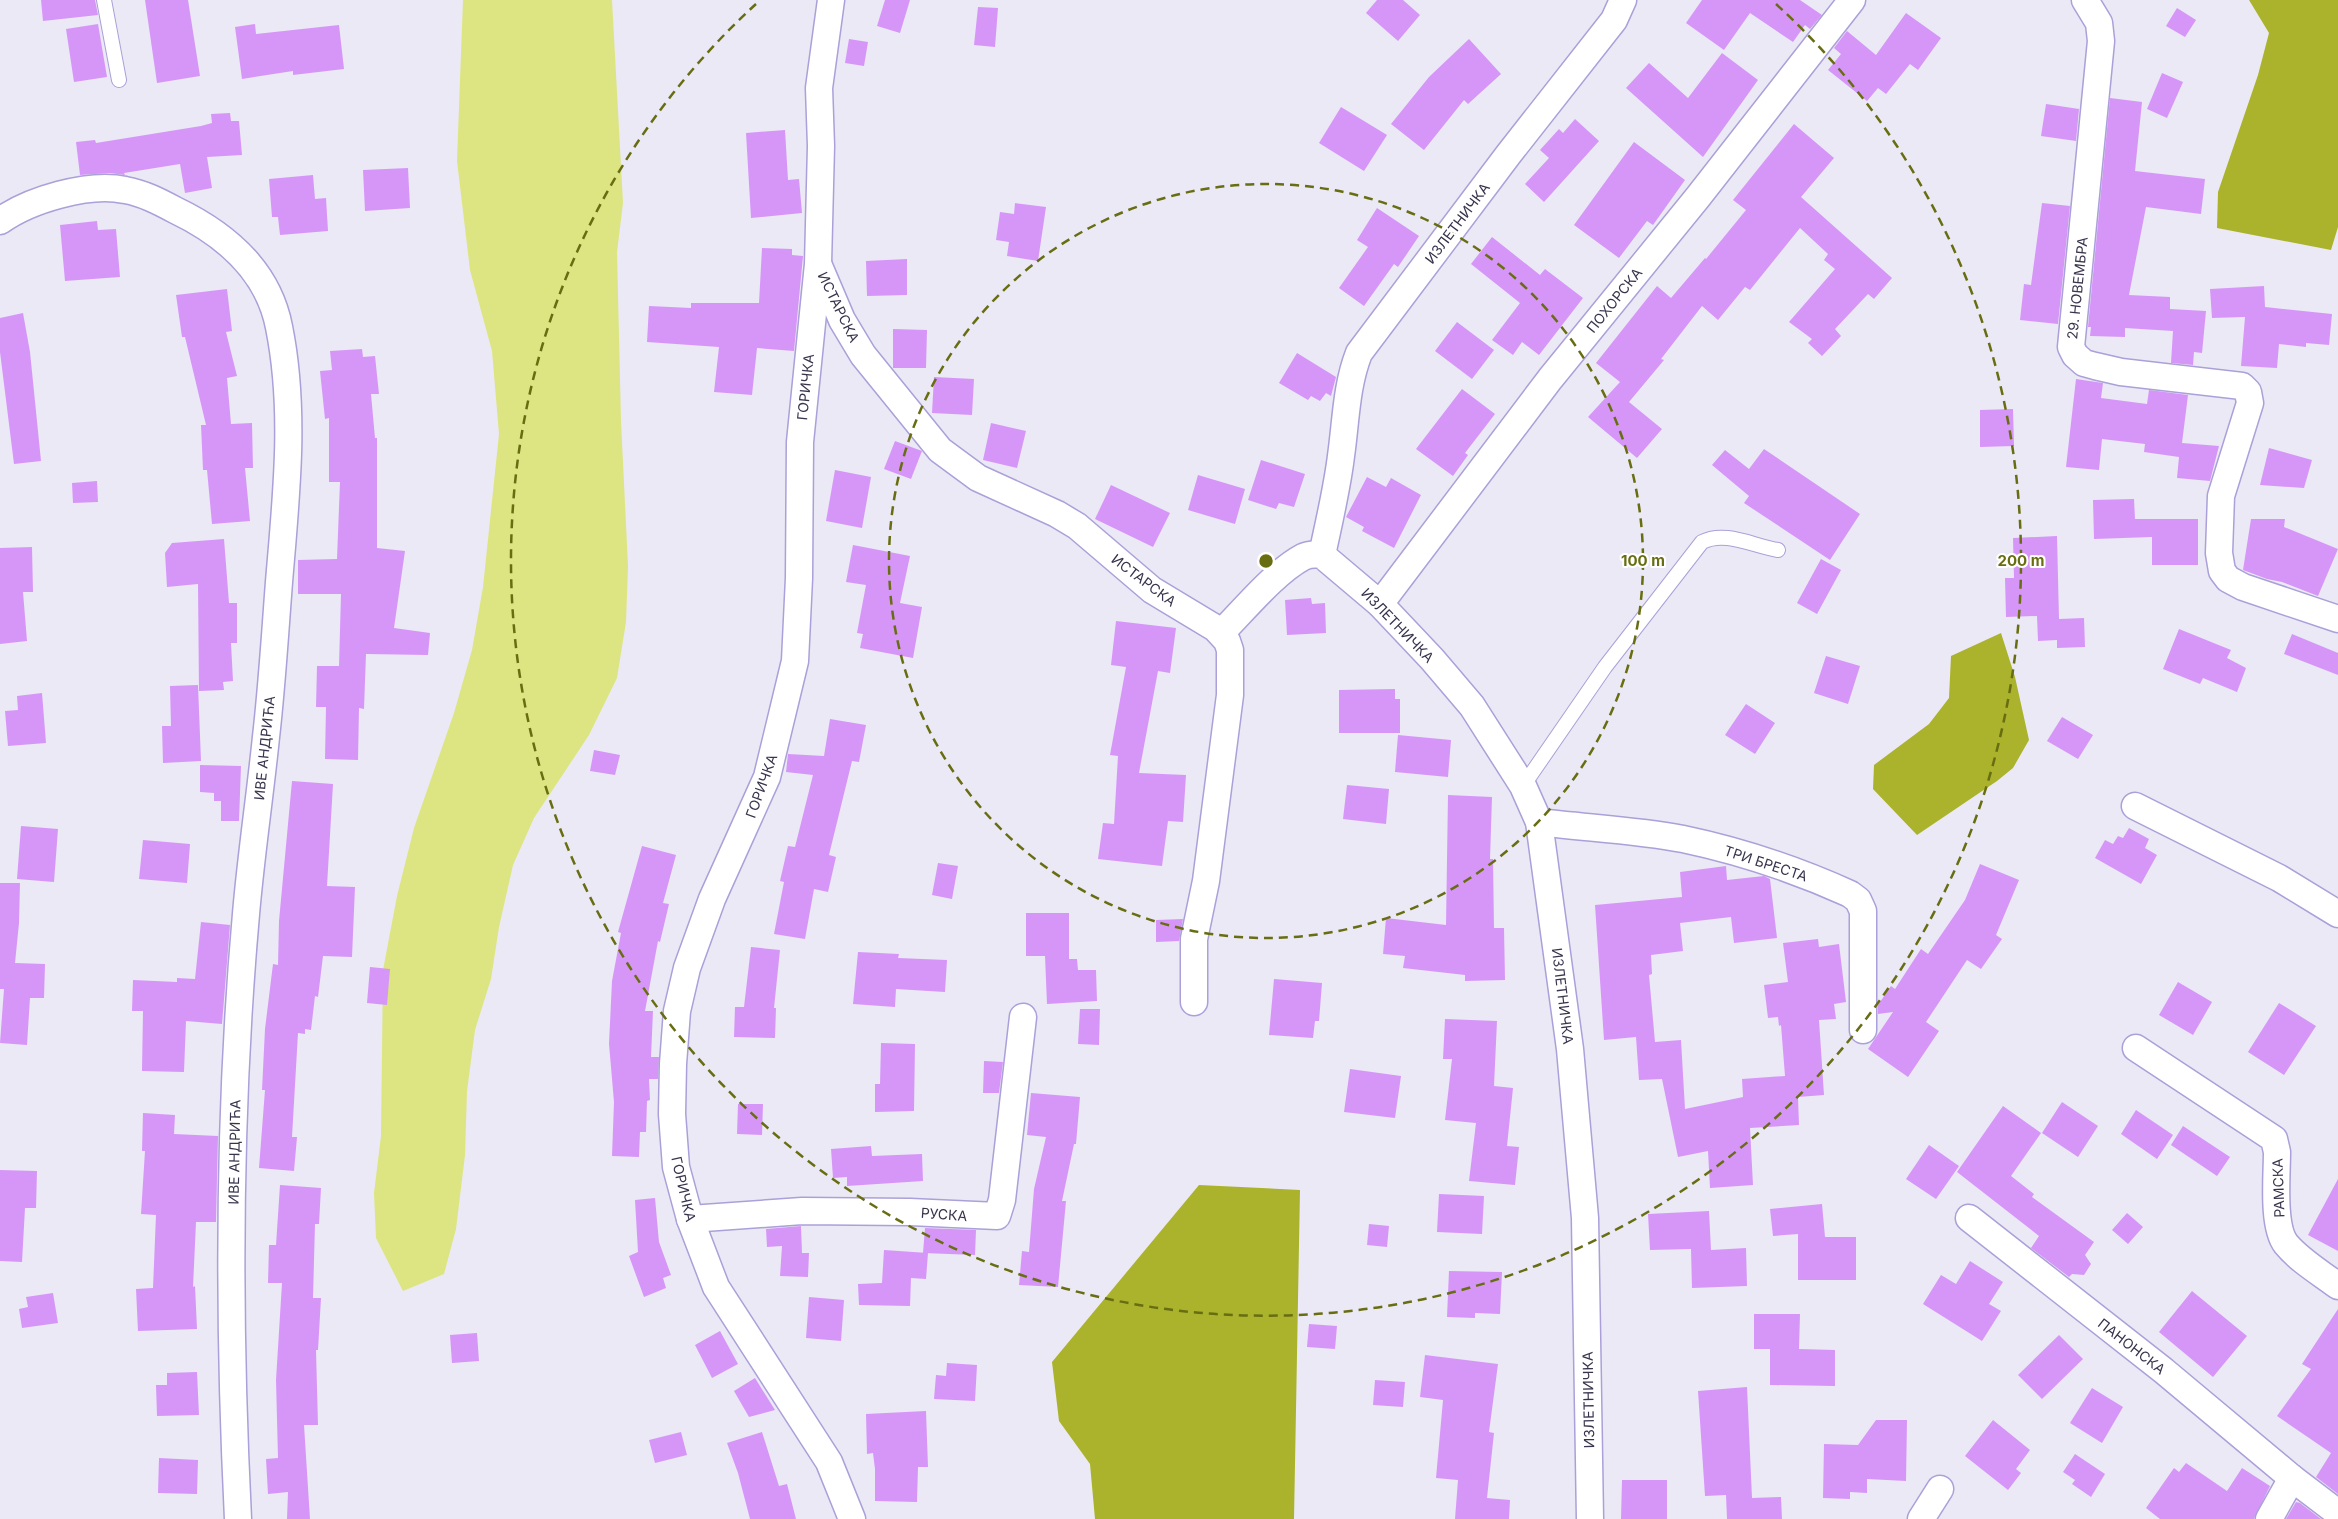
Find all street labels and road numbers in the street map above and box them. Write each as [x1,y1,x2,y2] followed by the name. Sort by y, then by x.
[1421,179,1493,267] street label: ИЗЛЕТНИЧКА
[2063,236,2091,340] street label: 29. НОВЕМБРА
[1583,264,1646,336] street label: ПОХОРСКА
[815,269,864,345] street label: ИСТАРСКА
[793,353,817,421] street label: ГОРИЧКА
[1108,550,1180,610] street label: ИСТАРСКА
[1358,584,1438,666] street label: ИЗЛЕТНИЧКА
[250,694,278,801] street label: ИВЕ АНДРИЋА
[742,751,781,820] street label: ГОРИЧКА
[1722,842,1810,885] street label: ТРИ БРЕСТА
[1549,947,1577,1045] street label: ИЗЛЕТНИЧКА
[225,1099,243,1205] street label: ИВЕ АНДРИЋА
[668,1155,700,1224] street label: ГОРИЧКА
[2268,1158,2288,1218] street label: РАМСКА
[920,1204,968,1224] street label: РУСКА
[2095,1314,2169,1378] street label: ПАНОНСКА
[1579,1351,1597,1449] street label: ИЗЛЕТНИЧКА

